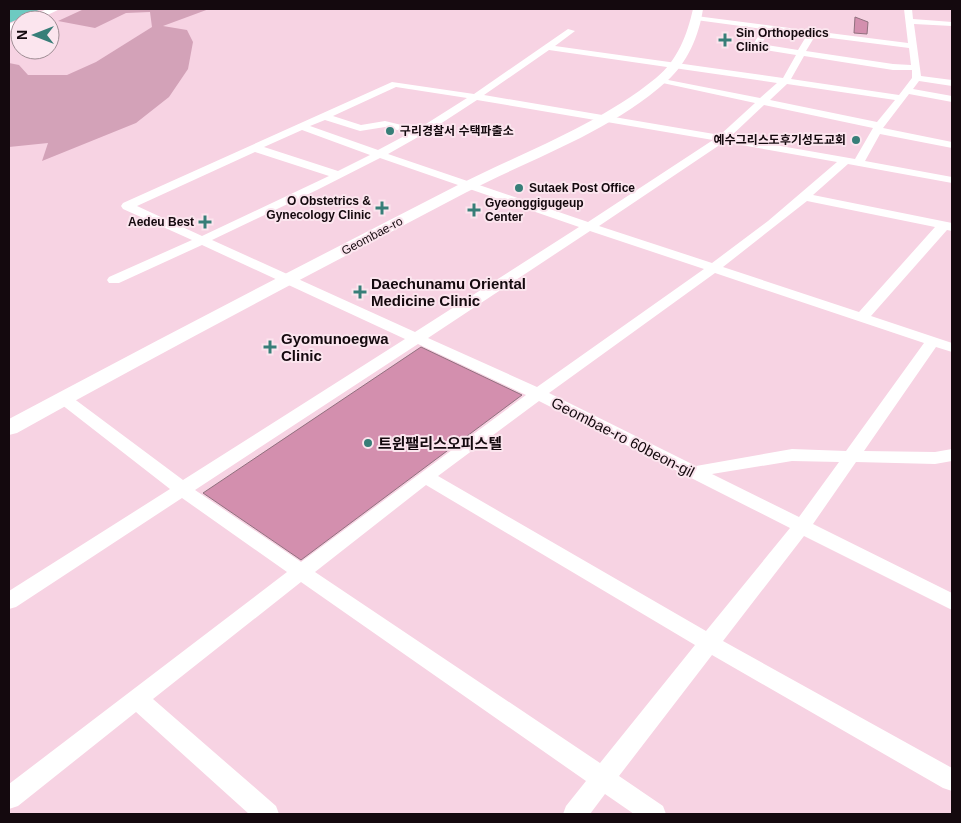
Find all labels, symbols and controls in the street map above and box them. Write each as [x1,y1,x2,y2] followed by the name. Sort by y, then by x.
[10,10,60,60] north arrow
[736,26,829,54] place label: Sin Orthopedics Clinic
[14,30,30,40] text: N
[718,33,732,47] marker: Sin Orthopedics Clinic
[400,124,514,138] place label: 구리경찰서 수택파출소
[384,125,396,137] marker: 구리경찰서 수택파출소
[714,133,846,147] place label: 예수그리스도후기성도교회
[850,134,862,146] marker: 예수그리스도후기성도교회
[529,181,635,195] place label: Sutaek Post Office
[513,182,525,194] marker: Sutaek Post Office
[266,194,371,222] place label: O Obstetrics & Gynecology Clinic
[485,196,584,224] place label: Gyeonggigugeup Center
[375,201,389,215] marker: O Obstetrics & Gynecology Clinic
[467,203,481,217] marker: Gyeonggigugeup Center
[339,214,405,258] street label: Geombae-ro
[128,215,194,229] place label: Aedeu Best
[198,215,212,229] marker: Aedeu Best
[371,275,526,309] place label: Daechunamu Oriental Medicine Clinic
[353,285,367,299] marker: Daechunamu Oriental Medicine Clinic
[281,330,389,364] place label: Gyomunoegwa Clinic
[263,340,277,354] marker: Gyomunoegwa Clinic
[549,393,697,481] street label: Geombae-ro 60beon-gil
[378,435,502,452] place label: 트윈팰리스오피스텔
[362,437,374,449] marker: 트윈팰리스오피스텔

